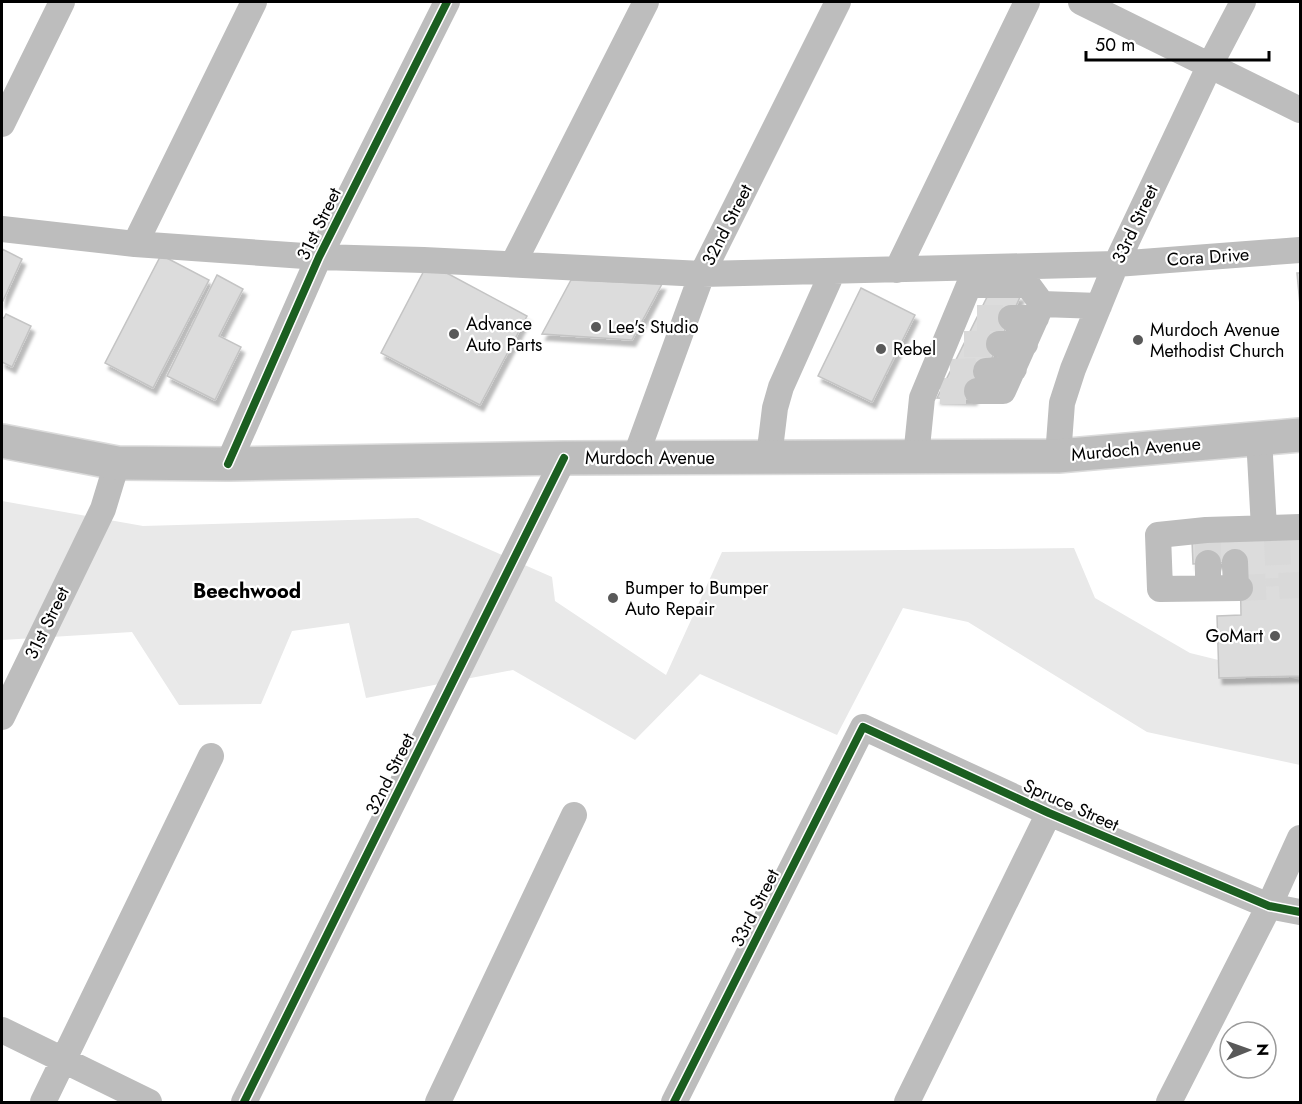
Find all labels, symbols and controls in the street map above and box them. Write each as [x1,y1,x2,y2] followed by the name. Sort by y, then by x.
[1086,24,1269,62] scale bar
[1095,32,1135,58] text: 50 m
[695,179,759,270] street label: 32nd Street
[1105,180,1165,268] street label: 33rd Street
[290,183,348,265] street label: 31st Street
[1166,241,1250,273] street label: Cora Drive
[466,311,542,358] place label: Advance Auto Parts
[608,314,699,340] place label: Lee's Studio
[1150,317,1285,364] place label: Murdoch Avenue Methodist Church
[589,320,603,334] marker: Lee's Studio
[447,327,461,341] marker: Advance Auto Parts
[1131,333,1145,347] marker: Murdoch Avenue Methodist Church
[893,336,936,362] place label: Rebel
[874,342,888,356] marker: Rebel
[1070,430,1202,468] street label: Murdoch Avenue
[585,445,715,471] street label: Murdoch Avenue
[625,575,769,622] place label: Bumper to Bumper Auto Repair
[193,577,301,606] district label: Beechwood
[18,582,76,664] street label: 31st Street
[606,591,620,605] marker: Bumper to Bumper Auto Repair
[1205,623,1264,649] place label: GoMart
[1268,629,1282,643] marker: GoMart
[359,728,421,819] street label: 32nd Street
[1019,772,1123,838] street label: Spruce Street
[724,864,786,952] street label: 33rd Street
[1218,1020,1278,1080] north arrow
[1251,1043,1274,1056] text: N

